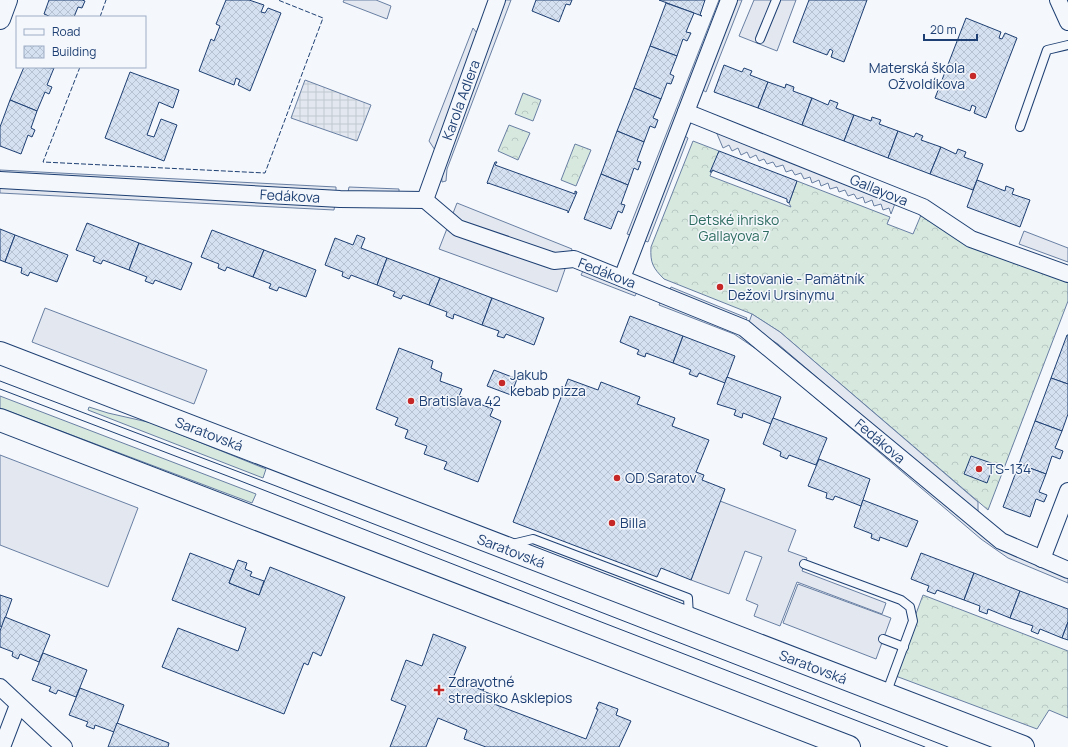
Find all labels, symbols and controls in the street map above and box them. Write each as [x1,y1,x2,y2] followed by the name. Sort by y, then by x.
[16,16,146,68] legend
[924,16,977,42] scale bar
[930,21,957,38] text: 20 m
[52,23,80,40] text: Road
[52,43,96,60] text: Building
[437,57,484,143] street label: Karola Adlera
[869,58,965,93] place label: Materská škola Ožvoldíkova
[968,71,978,81] marker: Materská škola Ožvoldíkova
[847,169,911,210] street label: Gallayova
[259,184,321,207] street label: Fedákova
[689,210,779,245] park label: Detské ihrisko Gallayova 7
[576,253,639,292] street label: Fedákova
[728,269,866,304] place label: Listovanie - Pamätník Dežovi Ursinymu
[715,282,725,292] marker: Listovanie - Pamätník Dežovi Ursinymu
[510,365,586,400] place label: Jakub kebab pizza
[497,378,507,388] marker: Jakub kebab pizza
[419,391,501,410] place label: Bratislava 42
[406,396,416,406] marker: Bratislava 42
[173,412,246,455] street label: Saratovská
[851,414,910,467] street label: Fedákova
[987,459,1031,478] place label: TS-134
[974,464,984,474] marker: TS-134
[625,468,697,487] place label: OD Saratov
[612,473,622,483] marker: OD Saratov
[620,513,646,532] place label: Billa
[607,518,617,528] marker: Billa
[475,529,548,572] street label: Saratovská
[777,645,850,688] street label: Saratovská
[448,672,572,707] place label: Zdravotné stredisko Asklepios
[433,684,445,696] marker: Zdravotné stredisko Asklepios

